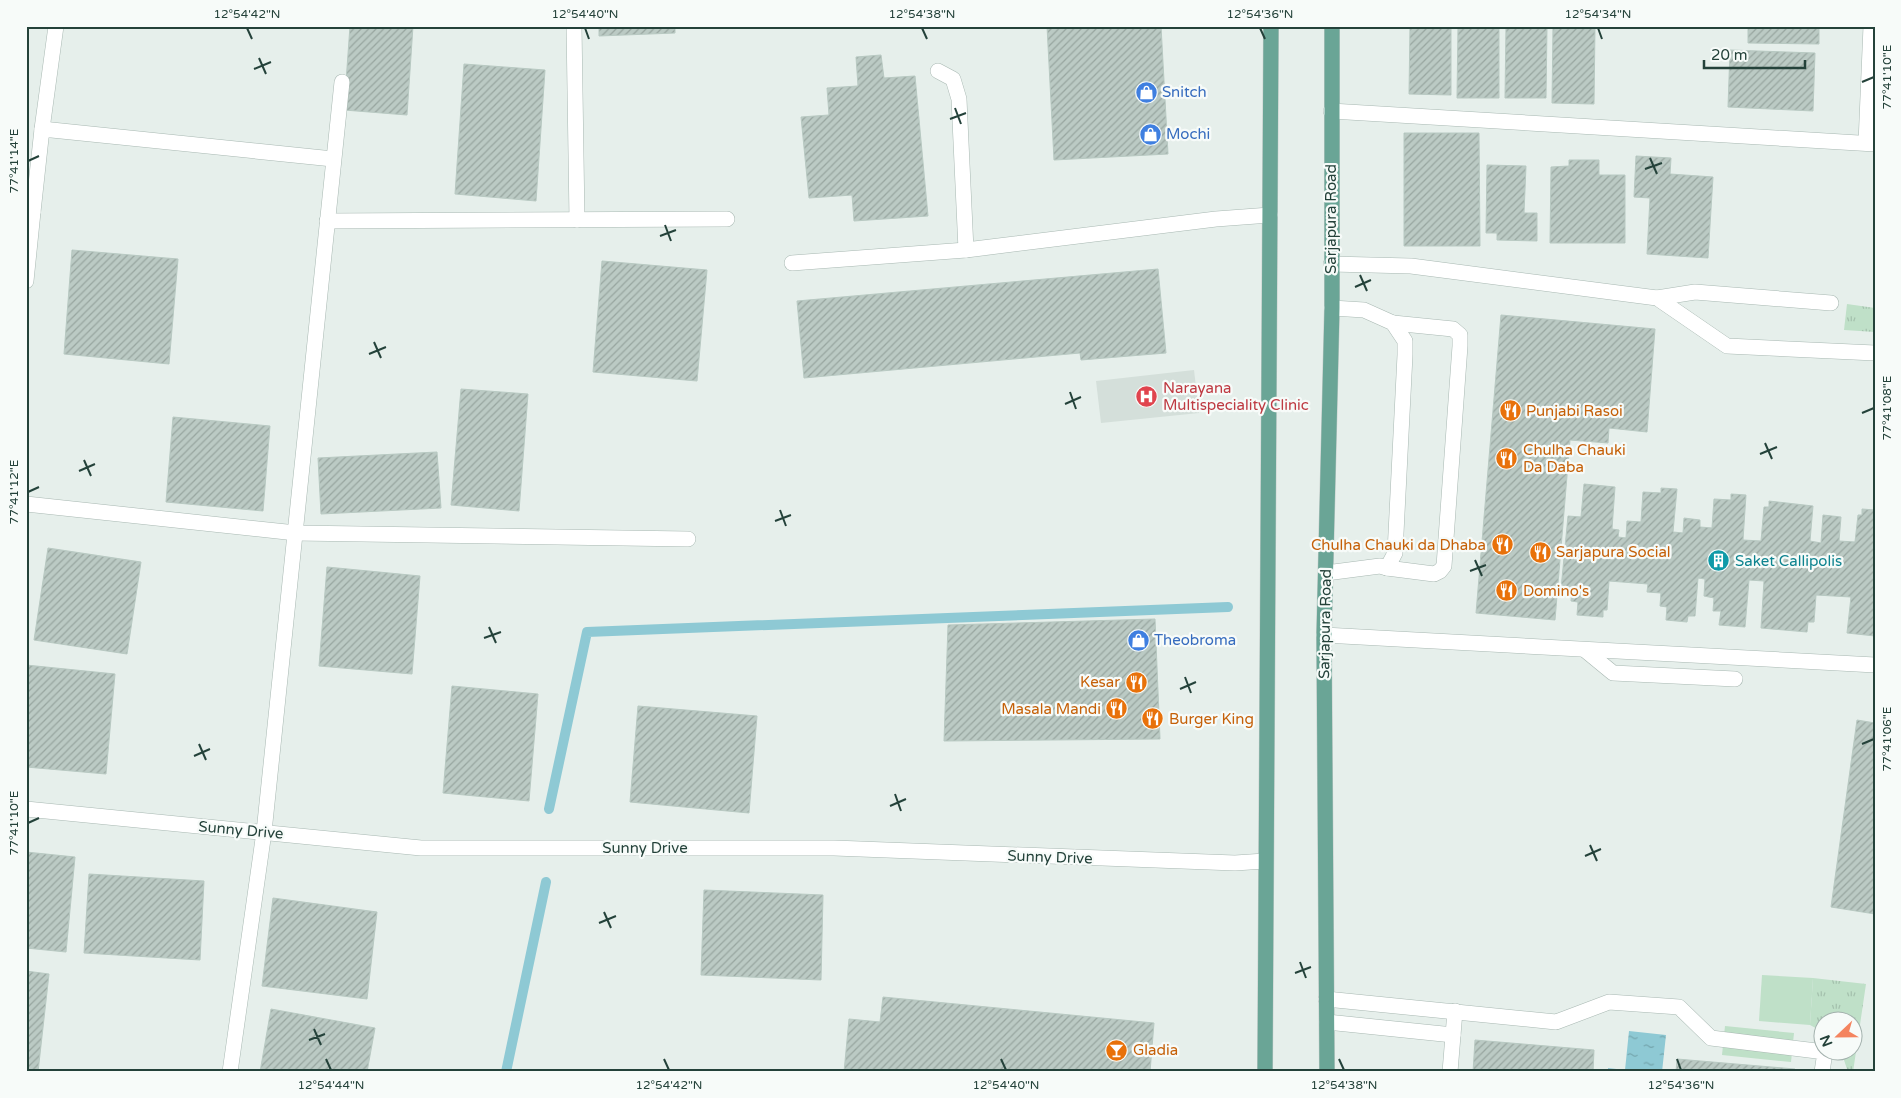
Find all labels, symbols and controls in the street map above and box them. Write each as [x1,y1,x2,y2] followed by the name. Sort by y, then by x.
[214,7,281,21] text: 12°54'42"N
[552,7,619,21] text: 12°54'40"N
[889,7,956,21] text: 12°54'38"N
[1227,7,1294,21] text: 12°54'36"N
[1565,7,1632,21] text: 12°54'34"N
[1704,38,1805,70] scale bar
[1880,44,1894,109] text: 77°41'10"E
[1711,46,1748,64] text: 20 m
[1134,80,1158,104] shop icon: Snitch
[1162,83,1207,101] place label: Snitch
[1138,122,1162,146] shop icon: Mochi
[1166,125,1210,143] place label: Mochi
[7,128,21,193] text: 77°41'14"E
[1322,164,1340,274] street label: Sarjapura Road
[1880,375,1894,440] text: 77°41'08"E
[1163,379,1309,414] place label: Narayana Multispeciality Clinic
[1135,385,1159,409] hospital icon: Narayana Multispeciality Clinic
[1498,399,1522,423] restaurant icon: Punjabi Rasoi
[1526,402,1623,420] place label: Punjabi Rasoi
[1523,441,1626,476] place label: Chulha Chauki Da Daba
[1495,447,1519,471] restaurant icon: Chulha Chauki Da Daba
[7,459,21,524] text: 77°41'12"E
[1490,533,1514,557] restaurant icon: Chulha Chauki da Dhaba
[1311,536,1486,554] place label: Chulha Chauki da Dhaba
[1528,540,1552,564] restaurant icon: Sarjapura Social
[1556,543,1671,561] place label: Sarjapura Social
[1707,549,1731,573] building icon: Saket Callipolis
[1735,552,1842,570] place label: Saket Callipolis
[1315,569,1335,679] street label: Sarjapura Road
[1495,579,1519,603] restaurant icon: Domino's
[1523,582,1589,600] place label: Domino's
[1126,628,1150,652] shop icon: Theobroma
[1154,631,1236,649] place label: Theobroma
[1124,670,1148,694] restaurant icon: Kesar
[1080,673,1120,691] place label: Kesar
[1105,697,1129,721] restaurant icon: Masala Mandi
[1001,700,1101,718] place label: Masala Mandi
[1880,706,1894,771] text: 77°41'06"E
[1141,707,1165,731] restaurant icon: Burger King
[1169,710,1254,728] place label: Burger King
[7,790,21,855] text: 77°41'10"E
[198,817,284,843] street label: Sunny Drive
[602,839,688,857] street label: Sunny Drive
[1007,847,1093,867] street label: Sunny Drive
[1814,1010,1864,1060] north arrow
[1816,1032,1836,1049] text: N
[1105,1038,1129,1062] bar icon: Gladia
[1133,1041,1178,1059] place label: Gladia
[298,1078,365,1092] text: 12°54'44"N
[636,1078,703,1092] text: 12°54'42"N
[973,1078,1040,1092] text: 12°54'40"N
[1311,1078,1378,1092] text: 12°54'38"N
[1648,1078,1715,1092] text: 12°54'36"N

